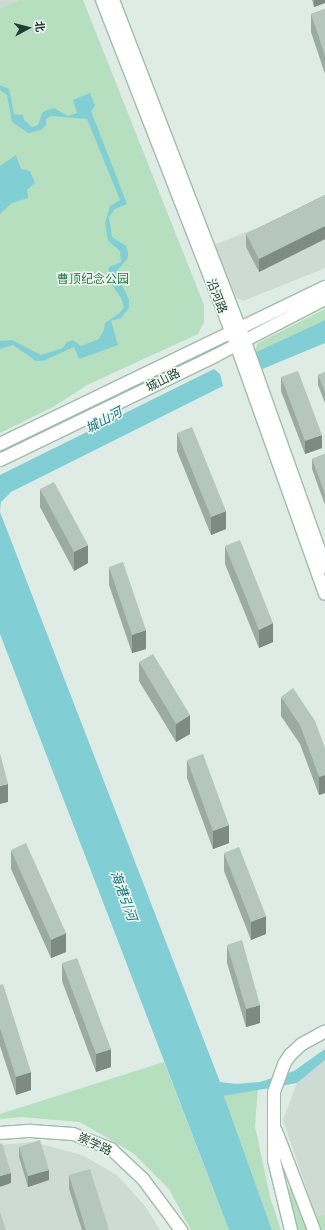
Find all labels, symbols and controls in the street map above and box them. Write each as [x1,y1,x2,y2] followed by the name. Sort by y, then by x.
[8,8,48,48] north arrow
[32,20,48,33] text: 北
[57,272,129,286] park label: 曹顶纪念公园
[204,277,230,315] street label: 沿河路
[144,365,182,395] street label: 城山路
[83,405,125,437] water label: 城山河
[107,869,139,923] water label: 海港引河
[76,1130,114,1158] street label: 崇学路

